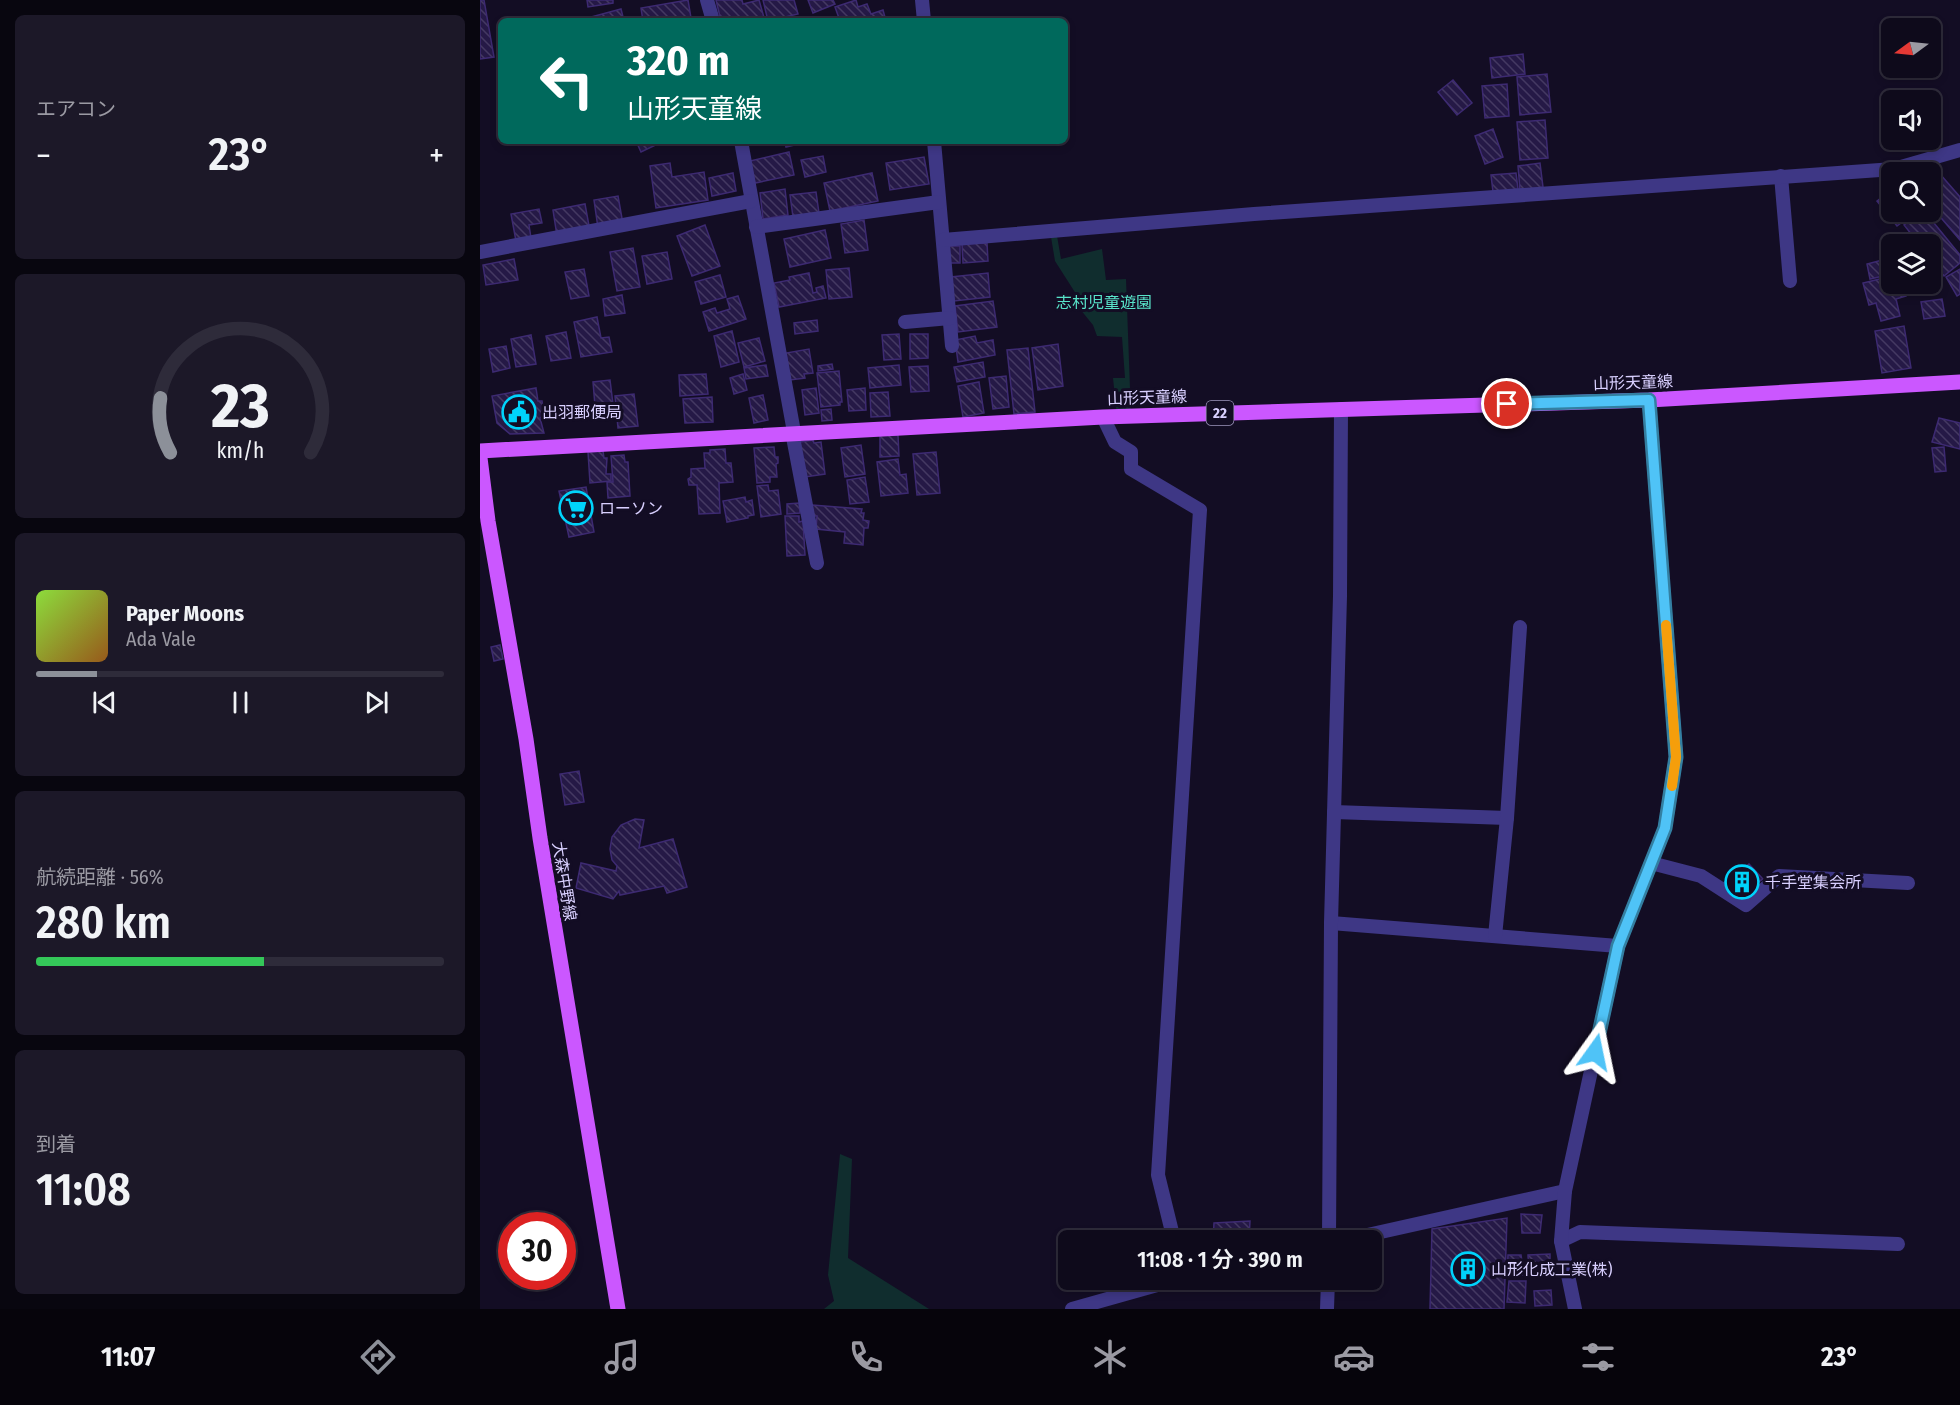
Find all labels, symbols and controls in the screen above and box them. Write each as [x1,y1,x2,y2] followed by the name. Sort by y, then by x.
[1881,18,1941,78] north arrow
[1881,18,1941,294] map controls
[627,36,730,86] text: 320 m
[528,42,606,120] icon: left
[1881,90,1941,150] button: sound
[627,93,762,125] text: 山形天童線
[36,97,116,121] text: エアコン
[209,128,271,182] text: 23°
[36,136,51,176] text: −
[429,136,444,176] text: +
[1881,162,1941,222] button: search
[1881,234,1941,294] button: layers
[1056,293,1152,312] park label: 志村児童遊園
[210,369,269,444] text: 23
[1593,372,1673,393] street label: 山形天童線
[1481,378,1532,429] pin
[1107,387,1187,408] street label: 山形天童線
[1490,387,1523,420] icon: arrive
[501,394,537,430] public building icon: 出羽郵便局
[1206,401,1234,425] road number: 22
[542,403,622,422] place label: 出羽郵便局
[216,438,264,464] text: km/h
[558,490,594,526] supermarket icon: ローソン
[599,499,663,518] place label: ローソン
[126,600,244,627] text: Paper Moons
[126,627,196,651] text: Ada Vale
[88,686,121,719] icon: previous
[224,686,257,719] icon: pause
[360,686,393,719] icon: next
[549,840,580,922] street label: 大森中野線
[1724,864,1760,900] building icon: 千手堂集会所
[36,865,164,889] text: 航続距離 · 56%
[1765,873,1861,892] place label: 千手堂集会所
[36,896,171,950] text: 280 km
[1563,1020,1627,1084] position arrow
[36,1132,76,1156] text: 到着
[36,1163,131,1217] text: 11:08
[498,1212,576,1290] speed limit sign: 30
[1137,1246,1303,1273] text: 11:08 · 1 分 · 390 m
[1450,1251,1486,1287] building icon: 山形化成工業(株)
[1491,1260,1613,1279] place label: 山形化成工業(株)
[357,1336,399,1378] icon: directions
[601,1336,643,1378] icon: music
[845,1336,887,1378] icon: phone
[1089,1336,1131,1378] icon: climate
[1333,1336,1375,1378] icon: car
[1577,1336,1619,1378] icon: filters
[101,1341,155,1373] text: 11:07
[1821,1341,1859,1373] text: 23°

